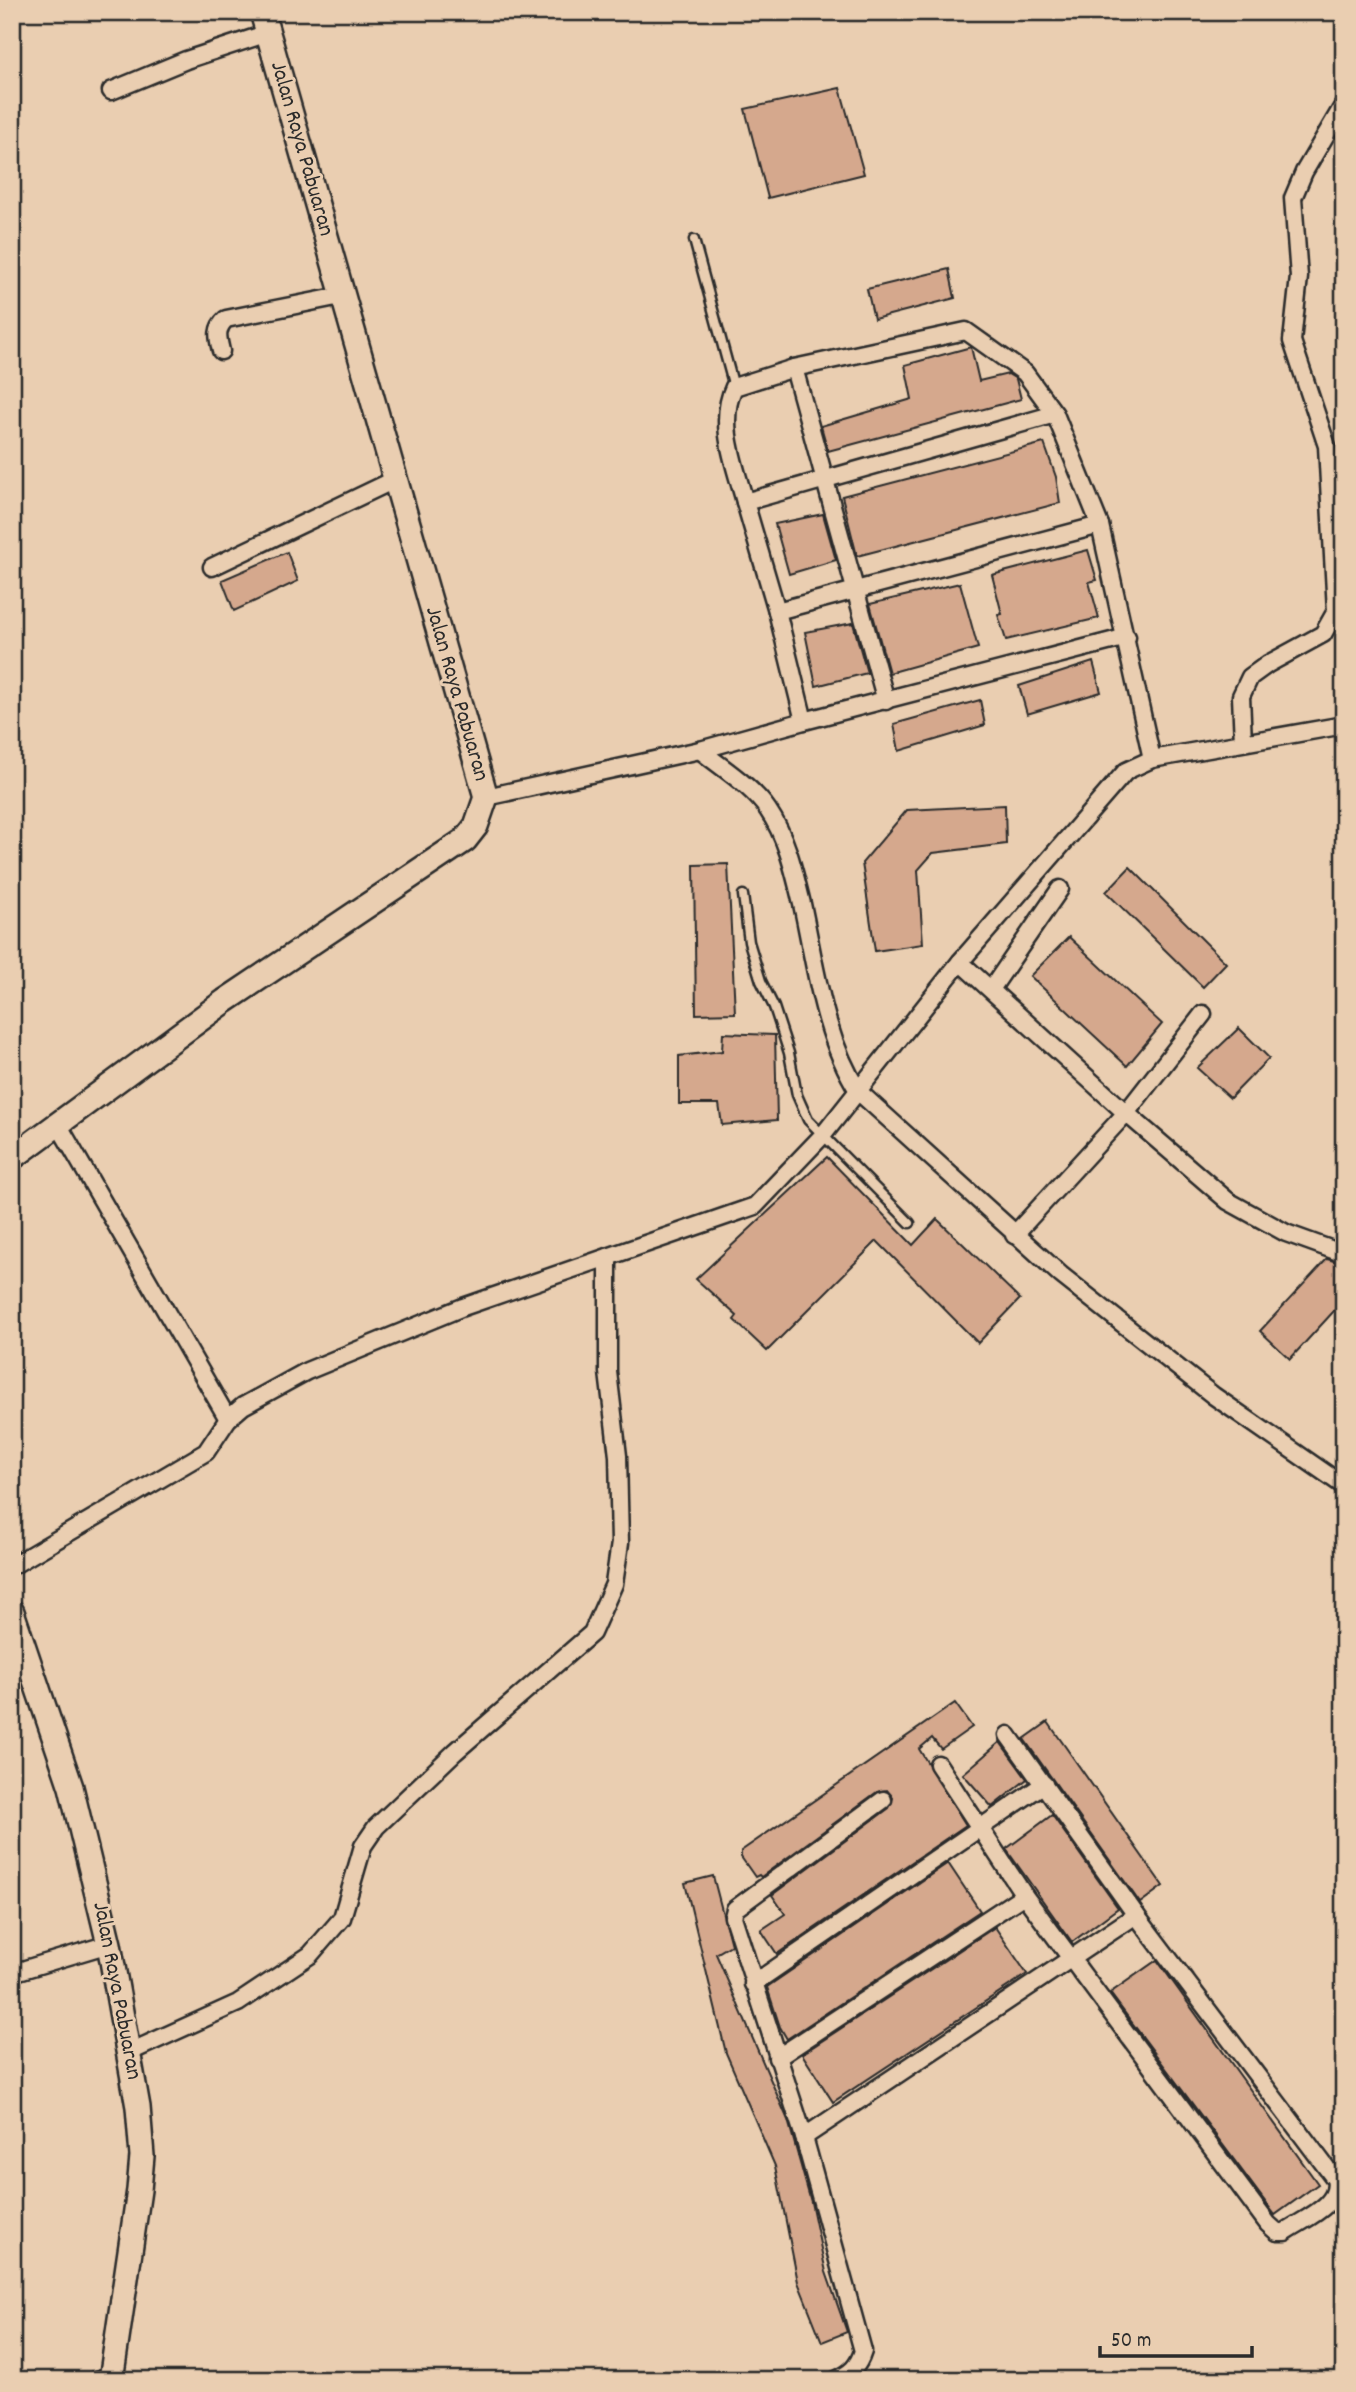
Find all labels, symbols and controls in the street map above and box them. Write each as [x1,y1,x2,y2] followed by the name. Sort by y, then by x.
[260,58,342,240] street label: Jalan Raya Pabuaran
[415,603,497,785] street label: Jalan Raya Pabuaran
[83,1899,149,2083] street label: Jalan Raya Pabuaran
[1100,2315,1253,2359] scale bar
[1111,2327,1151,2357] text: 50 m

